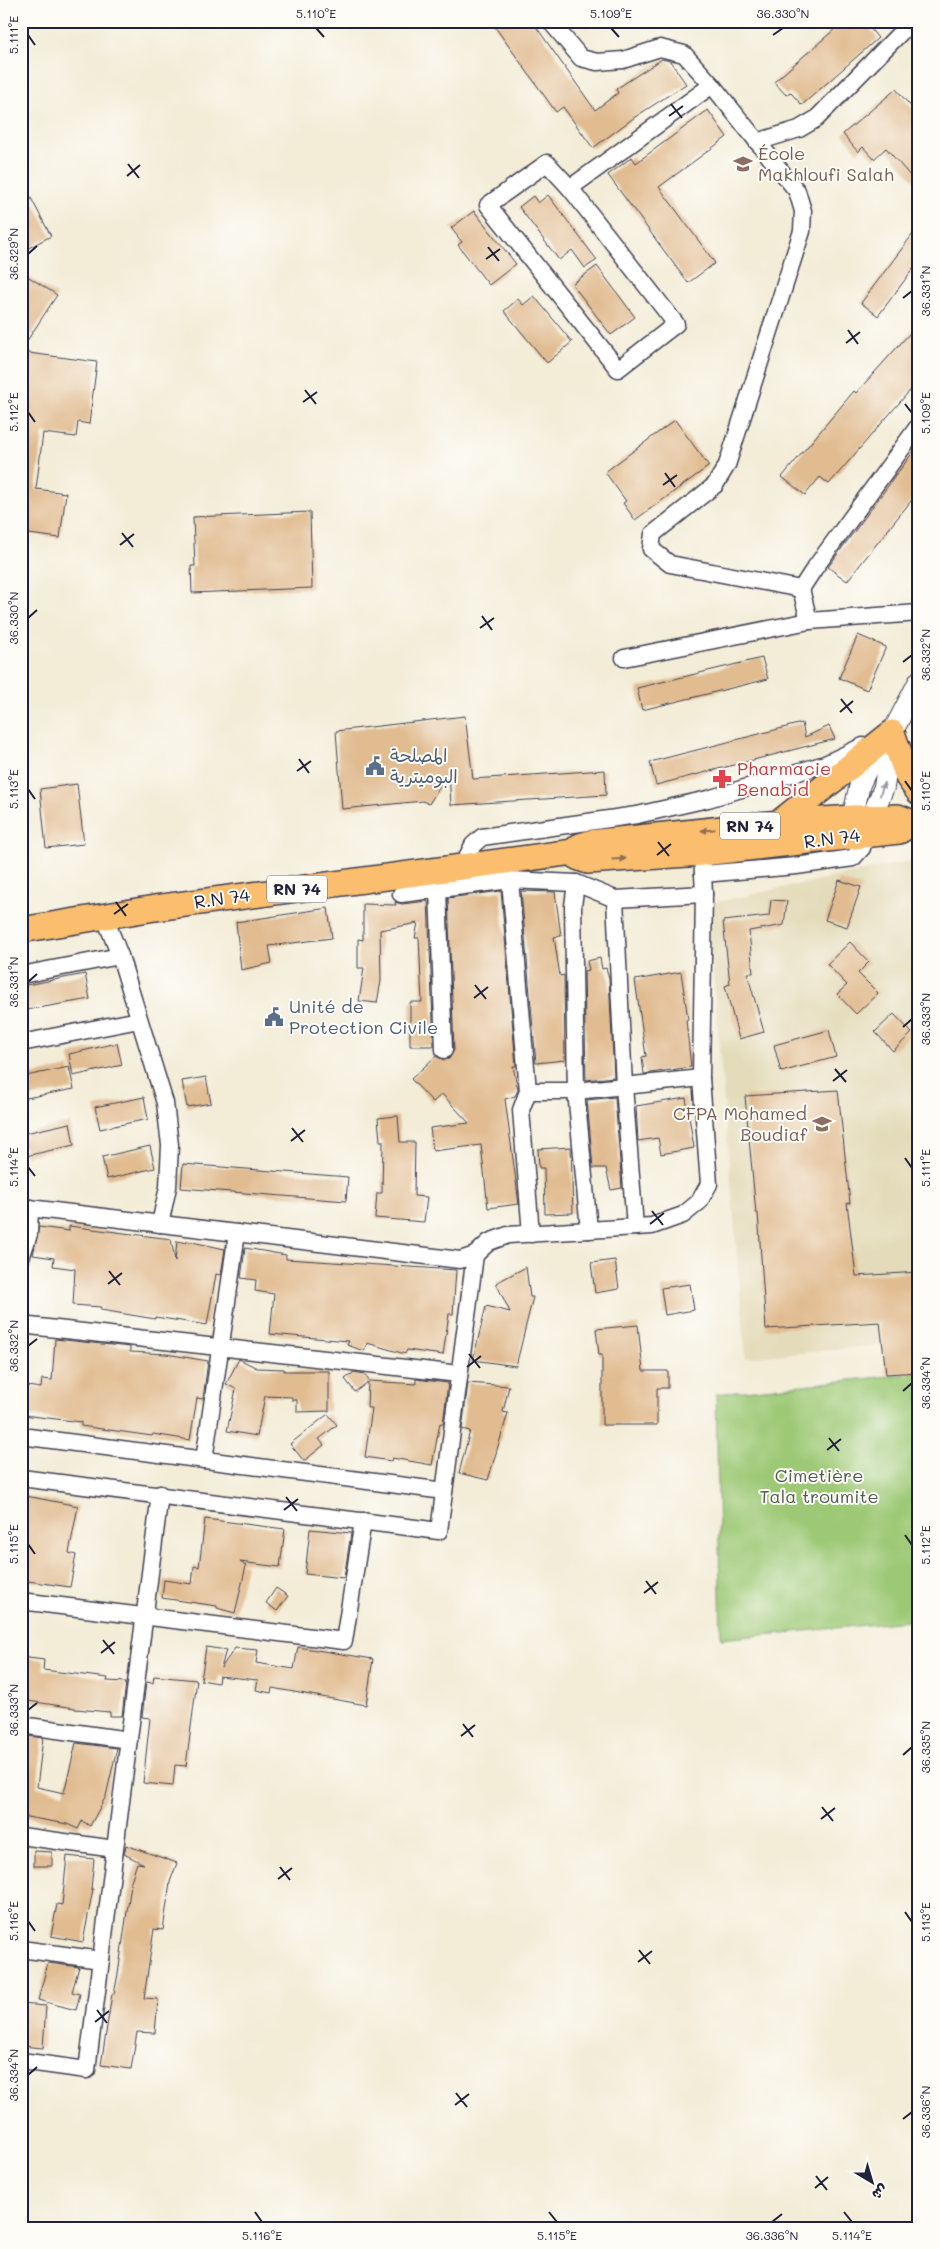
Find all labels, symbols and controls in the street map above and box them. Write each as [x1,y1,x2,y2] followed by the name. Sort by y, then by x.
[296,5,336,21] text: 5.110°E
[590,5,632,21] text: 5.109°E
[757,5,809,21] text: 36.330°N
[5,16,21,54] text: 5.111°E
[758,141,894,186] place label: École Makhloufi Salah
[732,153,754,175] school or university icon: École Makhloufi Salah
[5,228,21,280] text: 36.329°N
[917,266,933,316] text: 36.331°N
[5,392,21,432] text: 5.112°E
[917,392,933,434] text: 5.109°E
[5,592,21,644] text: 36.330°N
[917,629,933,681] text: 36.332°N
[390,743,458,788] place label: المصلحة البوميترية
[364,755,386,777] public building icon: المصلحة البوميترية
[737,756,831,801] place label: Pharmacie Benabid
[711,768,733,790] pharmacy icon: Pharmacie Benabid
[5,769,21,809] text: 5.113°E
[917,771,933,811] text: 5.110°E
[878,782,886,797] one-way arrow
[720,812,780,839] road number: RN 74
[802,823,862,853] street label: R.N 74
[700,826,716,834] one-way arrow
[611,854,627,862] one-way arrow
[267,876,327,902] road number: RN 74
[192,882,252,914] street label: R.N 74
[5,957,21,1007] text: 36.331°N
[917,993,933,1045] text: 36.333°N
[289,994,438,1039] place label: Unité de Protection Civile
[263,1006,285,1028] public building icon: Unité de Protection Civile
[673,1101,808,1146] place label: CFPA Mohamed Boudiaf
[811,1113,833,1135] school or university icon: CFPA Mohamed Boudiaf
[5,1147,21,1187] text: 5.114°E
[917,1149,933,1187] text: 5.111°E
[5,1320,21,1372] text: 36.332°N
[917,1357,933,1409] text: 36.334°N
[759,1463,879,1508] park label: Cimetière Tala troumite
[5,1524,21,1564] text: 5.115°E
[917,1525,933,1565] text: 5.112°E
[5,1684,21,1736] text: 36.333°N
[917,1721,933,1773] text: 36.335°N
[5,1901,21,1941] text: 5.116°E
[917,1902,933,1942] text: 5.113°E
[5,2049,21,2101] text: 36.334°N
[917,2086,933,2138] text: 36.336°N
[848,2156,898,2206] north arrow
[868,2180,892,2205] text: ش
[242,2227,282,2243] text: 5.116°E
[537,2227,577,2243] text: 5.115°E
[746,2227,798,2243] text: 36.336°N
[832,2227,872,2243] text: 5.114°E

